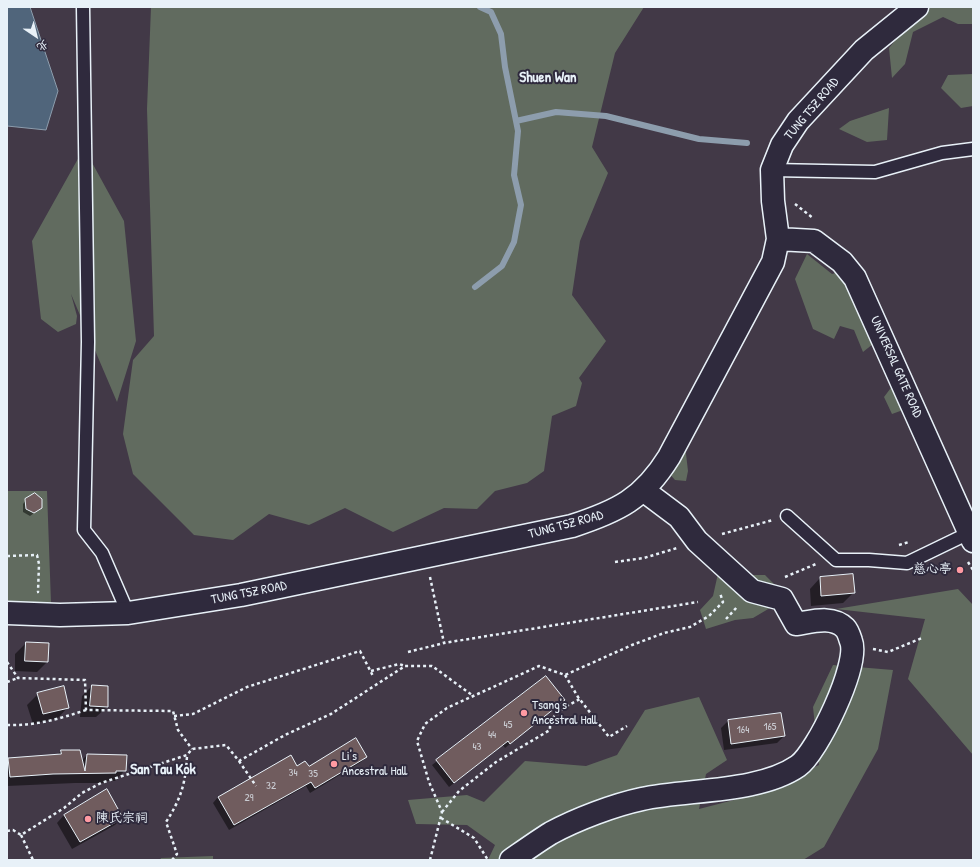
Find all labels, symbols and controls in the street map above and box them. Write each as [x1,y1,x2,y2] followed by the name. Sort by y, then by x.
[16,16,56,56] north arrow
[34,37,51,55] text: 北
[519,69,577,87] district label: Shuen Wan
[781,75,843,143] street label: TUNG TSZ ROAD
[867,314,925,420] street label: UNIVERSAL GATE ROAD
[527,508,605,542] street label: TUNG TSZ ROAD
[913,562,952,578] place label: 慈心亭
[955,565,965,575] marker: 慈心亭
[210,578,288,608] street label: TUNG TSZ ROAD
[532,698,597,729] place label: Tsang's Ancestral Hall
[519,708,529,718] marker: Tsang's Ancestral Hall
[504,718,512,732] house number: 45
[763,720,777,734] house number: 165
[737,723,749,737] house number: 164
[488,728,496,742] house number: 44
[472,740,482,754] house number: 43
[342,749,407,780] place label: Li's Ancestral Hall
[329,759,339,769] marker: Li's Ancestral Hall
[130,761,196,779] district label: San Tau Kok
[288,766,298,780] house number: 34
[308,767,318,781] house number: 35
[266,779,276,793] house number: 32
[244,791,254,805] house number: 29
[96,811,148,827] place label: 陳氏宗祠
[83,814,93,824] marker: 陳氏宗祠

